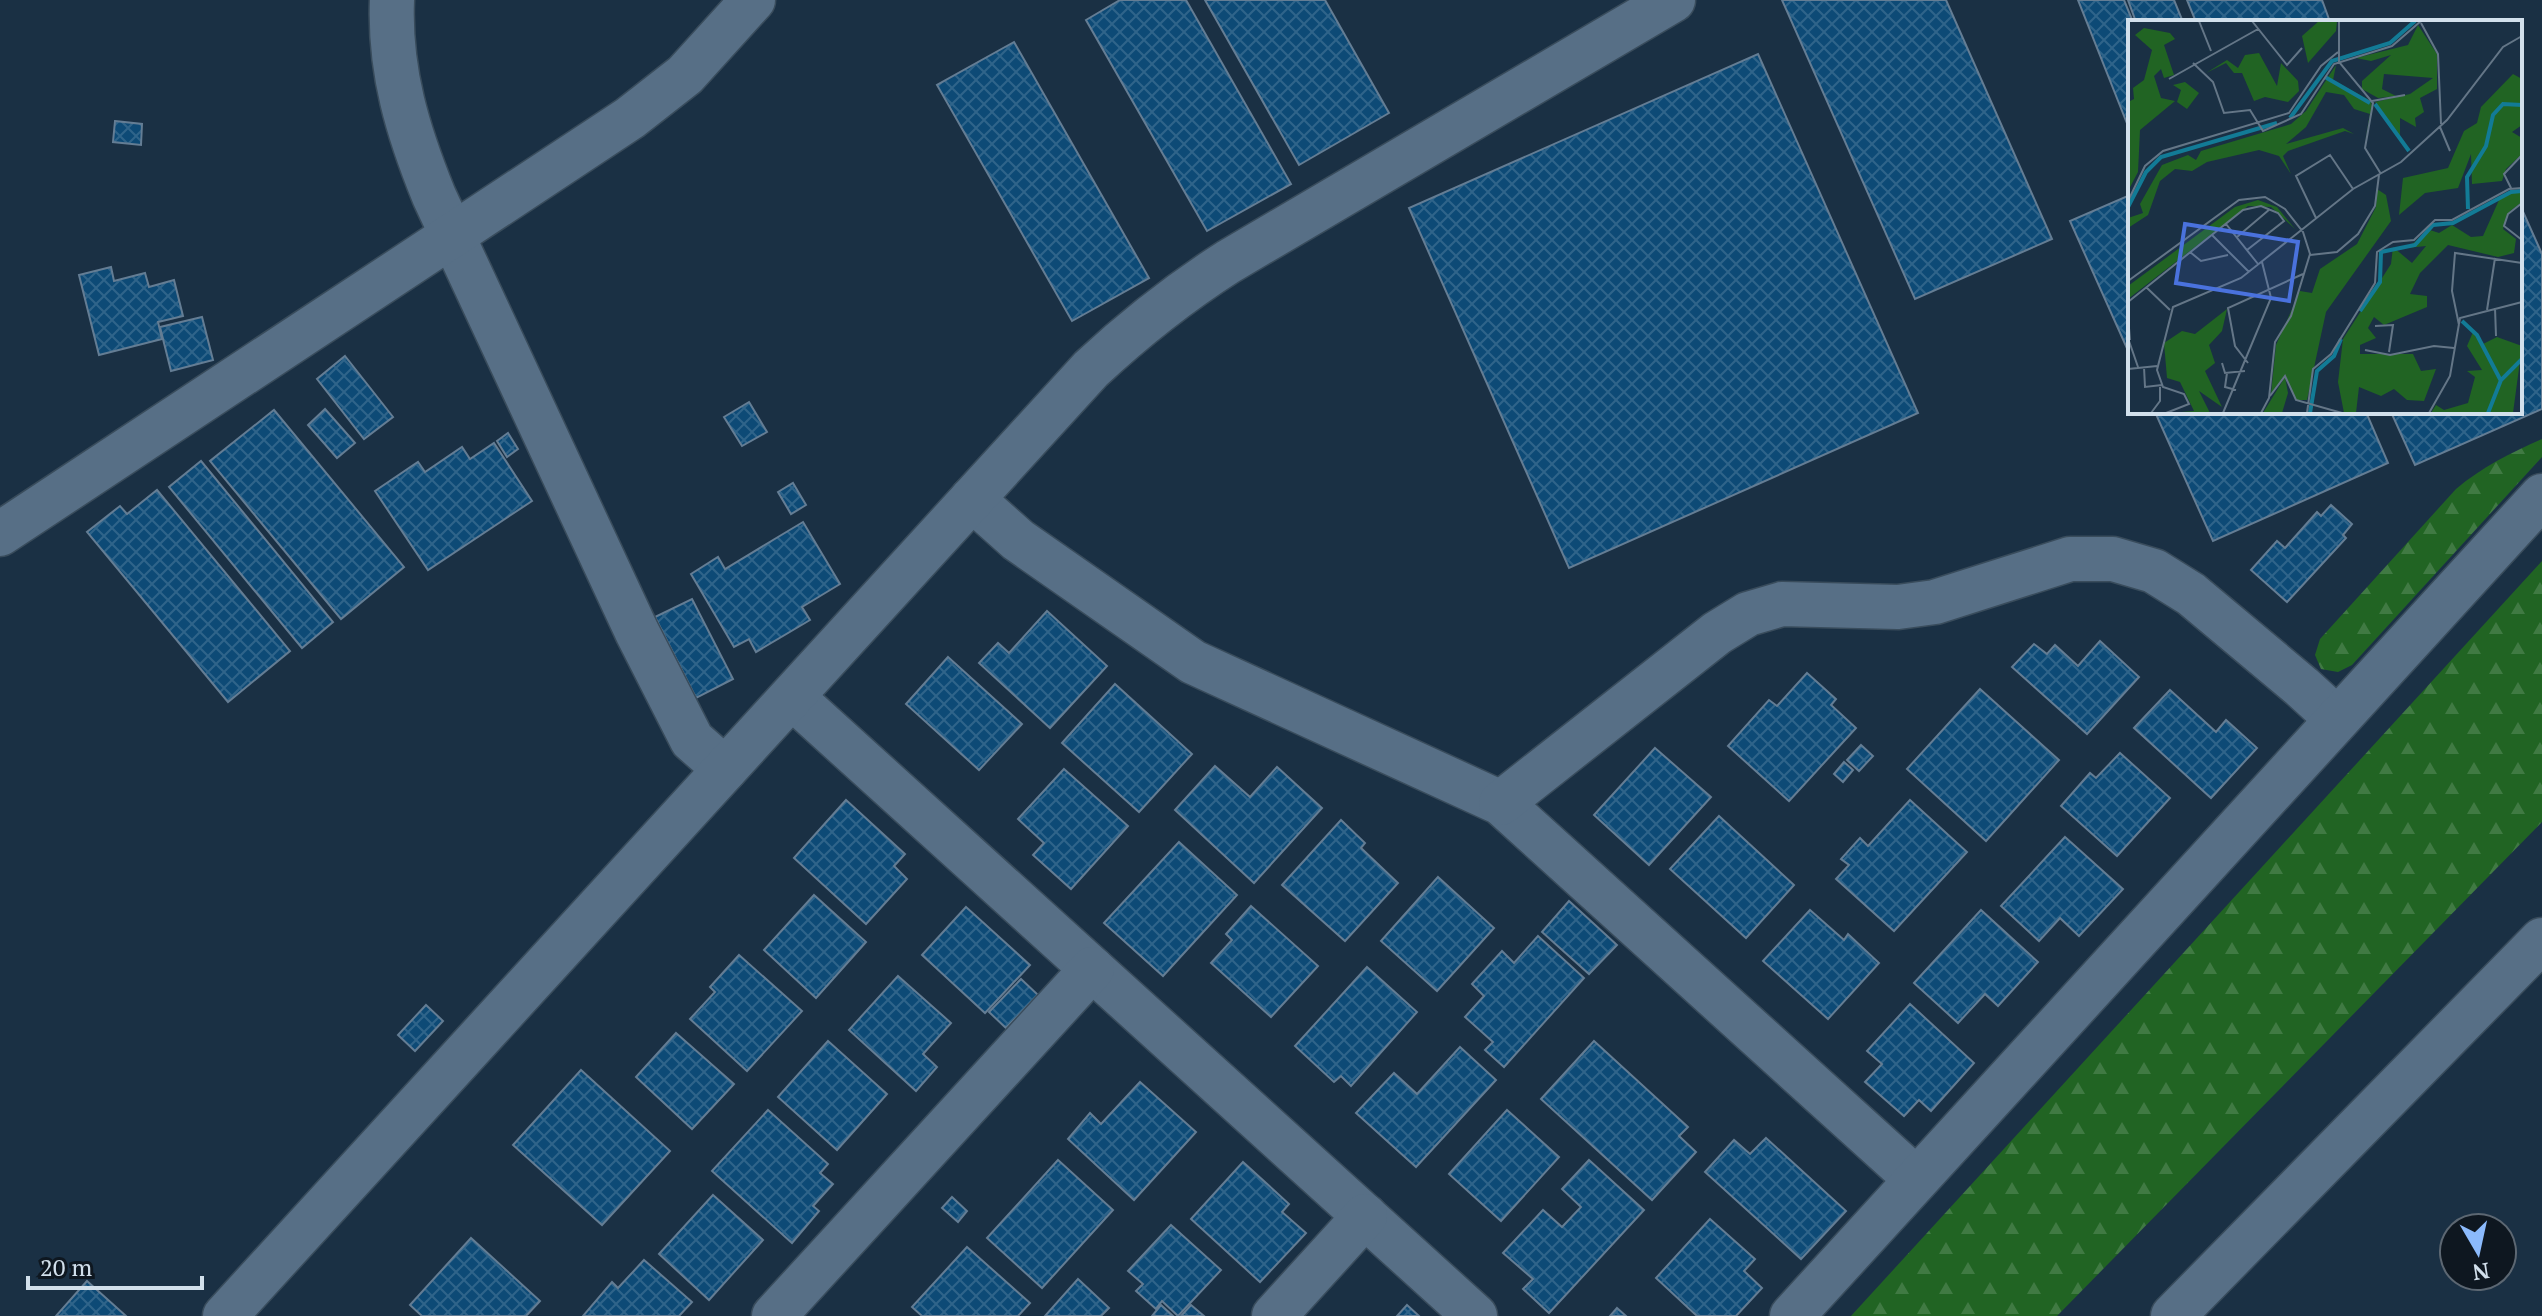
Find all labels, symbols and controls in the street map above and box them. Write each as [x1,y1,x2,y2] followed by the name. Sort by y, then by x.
[2128,20,2522,414] inset map
[2438,1212,2518,1292] north arrow
[28,1240,202,1290] scale bar
[40,1251,92,1283] text: 20 m
[2470,1257,2492,1288] text: N

